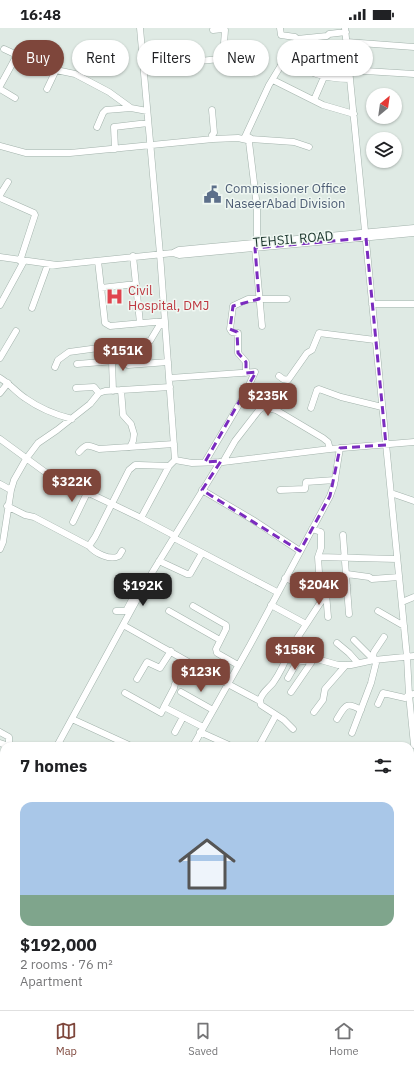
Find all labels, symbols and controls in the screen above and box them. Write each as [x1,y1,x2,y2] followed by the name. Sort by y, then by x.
[20,5,61,24] text: 16:48
[12,40,64,76] chip: Buy
[72,40,129,76] chip: Rent
[137,40,205,76] chip: Filters
[213,40,269,76] chip: New
[277,40,373,76] chip: Apartment
[366,88,402,124] north arrow
[366,88,402,168] map controls
[366,132,402,168] button: layers
[225,180,346,212] place label: Commissioner Office NaseerAbad Division
[202,185,222,205] public building icon: Commissioner Office NaseerAbad Division
[252,227,334,251] street label: TEHSIL ROAD
[128,282,209,314] place label: Civil Hospital, DMJ
[105,287,125,307] hospital icon: Civil Hospital, DMJ
[95,338,151,372] pin: $151K
[103,342,143,359] text: $151K
[240,383,296,417] pin: $235K
[248,387,288,404] text: $235K
[44,469,100,503] pin: $322K
[52,473,92,490] text: $322K
[291,572,347,606] pin: $204K
[115,573,171,607] pin: $192K
[299,576,339,593] text: $204K
[123,577,163,594] text: $192K
[267,637,323,671] pin: $158K
[275,641,315,658] text: $158K
[173,659,229,693] pin: $123K
[181,663,221,680] text: $123K
[20,755,87,777] text: 7 homes
[372,755,394,777] icon: filters
[171,828,243,900] icon: home
[20,934,97,956] text: $192,000
[20,956,113,973] text: 2 rooms · 76 m²
[20,973,83,990] text: Apartment
[55,1020,77,1058] tab: Map
[188,1020,218,1058] tab: Saved
[329,1020,359,1058] tab: Home

